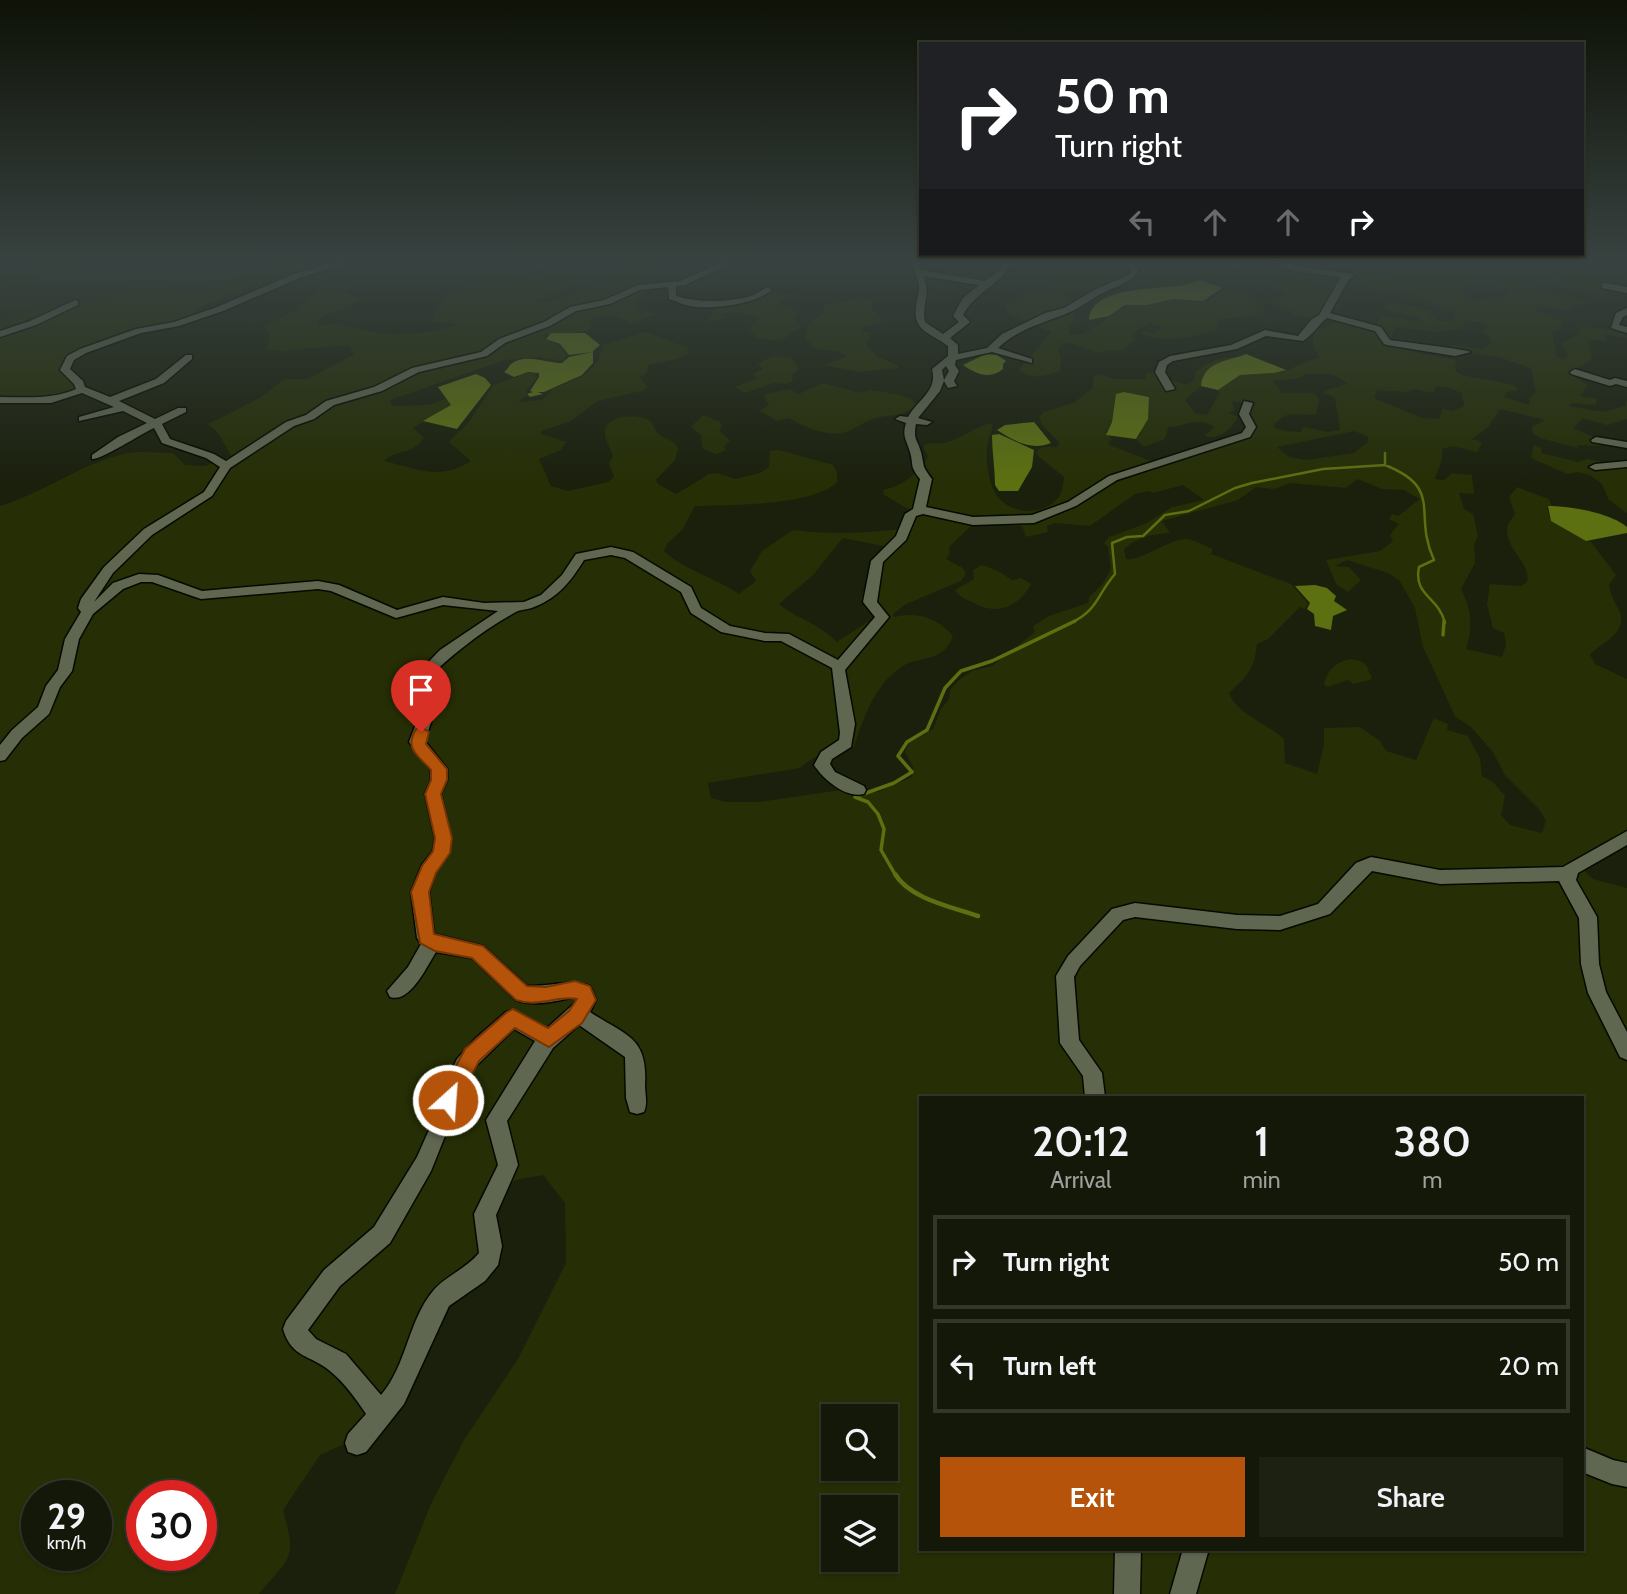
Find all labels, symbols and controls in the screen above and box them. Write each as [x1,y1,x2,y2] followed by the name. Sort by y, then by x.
[1055,66,1170,125] text: 50 m
[940,70,1031,161] icon: right
[1055,126,1182,165] text: Turn right
[1123,203,1161,241] icon: left
[1196,203,1234,241] icon: ahead
[1269,203,1307,241] icon: ahead
[1342,203,1380,241] icon: right
[391,660,451,732] pin
[402,671,440,709] icon: arrive
[411,1063,485,1137] position arrow
[1032,1115,1130,1167] text: 20:12
[1254,1115,1269,1167] text: 1
[1393,1115,1471,1167] text: 380
[1050,1166,1111,1194] text: Arrival
[1243,1166,1281,1194] text: min
[1422,1166,1442,1194] text: m
[944,1243,982,1281] icon: right
[1003,1246,1109,1278] text: Turn right
[1498,1246,1559,1278] text: 50 m
[944,1347,982,1385] icon: left
[1003,1350,1096,1382] text: Turn left
[1499,1350,1559,1382] text: 20 m
[821,1404,898,1572] map controls
[821,1404,898,1481] button: search
[940,1457,1245,1537] button: Exit
[1259,1457,1563,1537] button: Share
[126,1480,217,1571] speed limit sign: 30
[47,1495,86,1538] text: 29
[821,1495,898,1572] button: layers
[47,1532,86,1554] text: km/h

